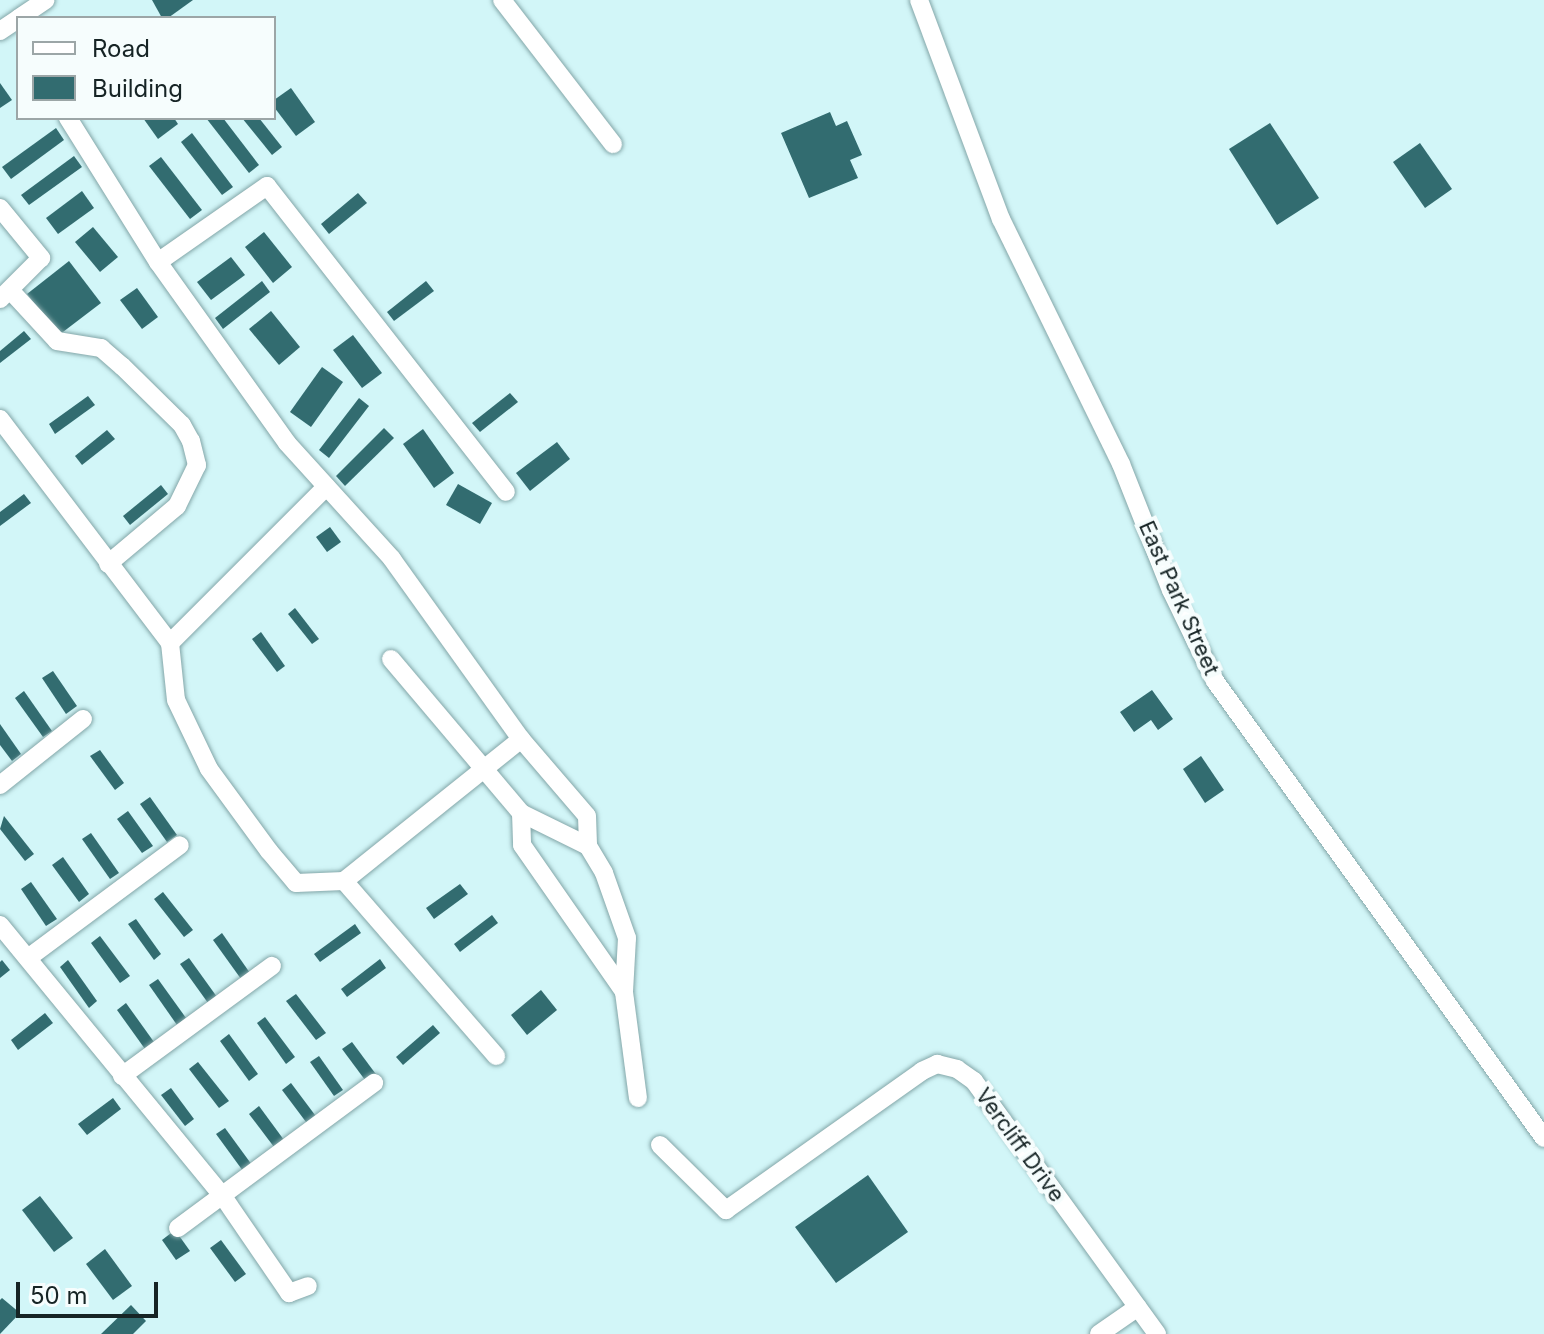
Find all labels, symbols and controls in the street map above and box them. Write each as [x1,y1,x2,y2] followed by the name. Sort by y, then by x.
[16,16,276,120] legend
[92,34,150,63] text: Road
[92,74,183,103] text: Building
[1133,517,1225,679] street label: East Park Street
[970,1083,1070,1207] street label: Vercliff Drive
[20,1266,162,1316] scale bar
[30,1281,88,1310] text: 50 m

